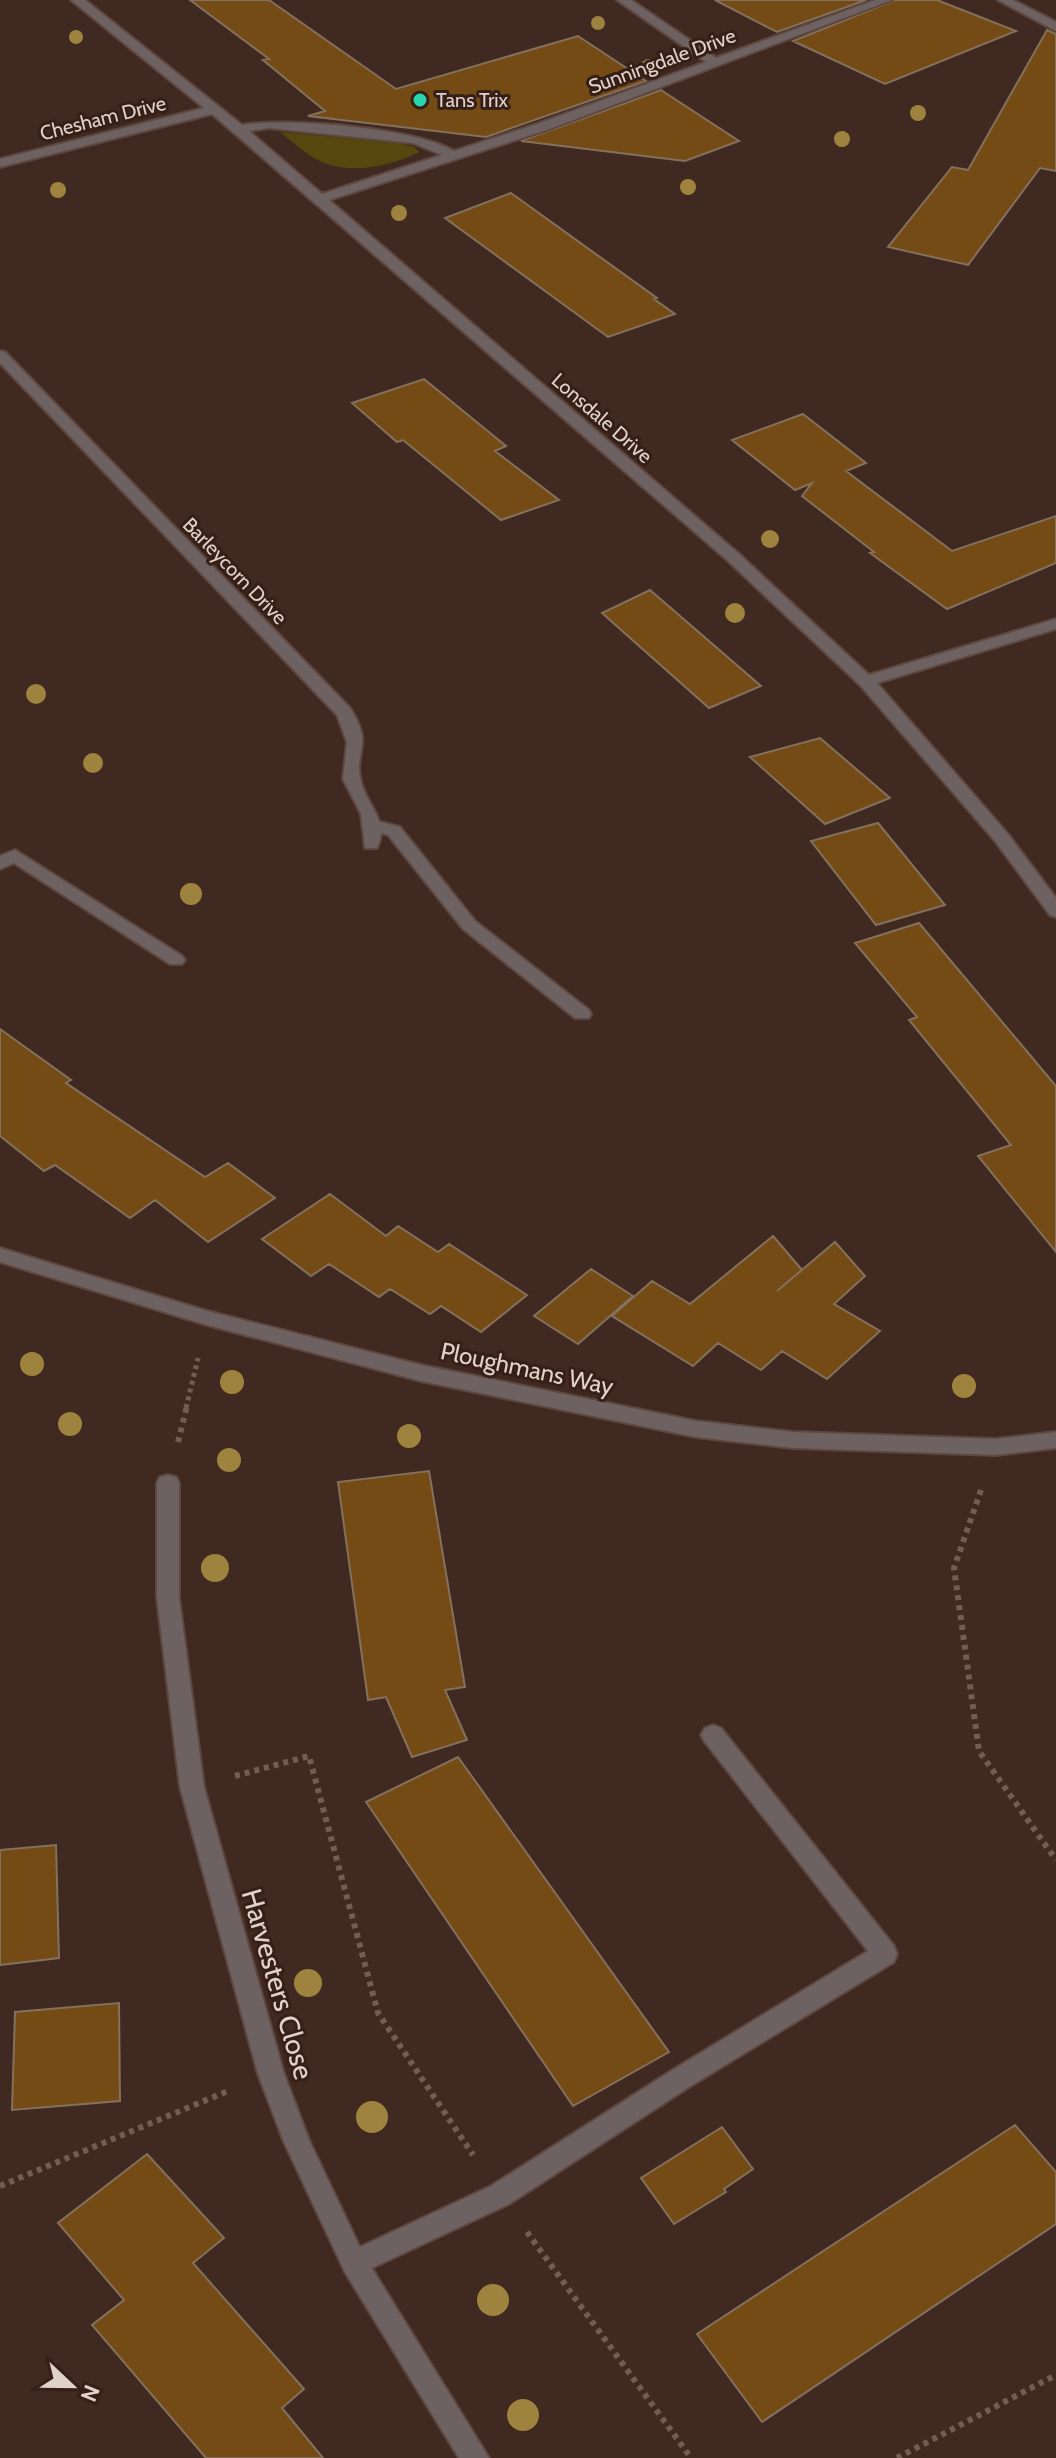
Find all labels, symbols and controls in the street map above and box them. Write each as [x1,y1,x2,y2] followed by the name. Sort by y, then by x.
[585,23,739,99] street label: Sunningdale Drive
[436,88,508,112] place label: Tans Trix
[37,91,169,145] street label: Chesham Drive
[411,91,429,109] marker: Tans Trix
[547,368,657,468] street label: Lonsdale Drive
[178,513,292,629] street label: Barleycorn Drive
[438,1336,616,1401] street label: Ploughmans Way
[235,1885,321,2083] street label: Harvesters Close
[32,2346,112,2426] north arrow
[75,2381,106,2406] text: N

